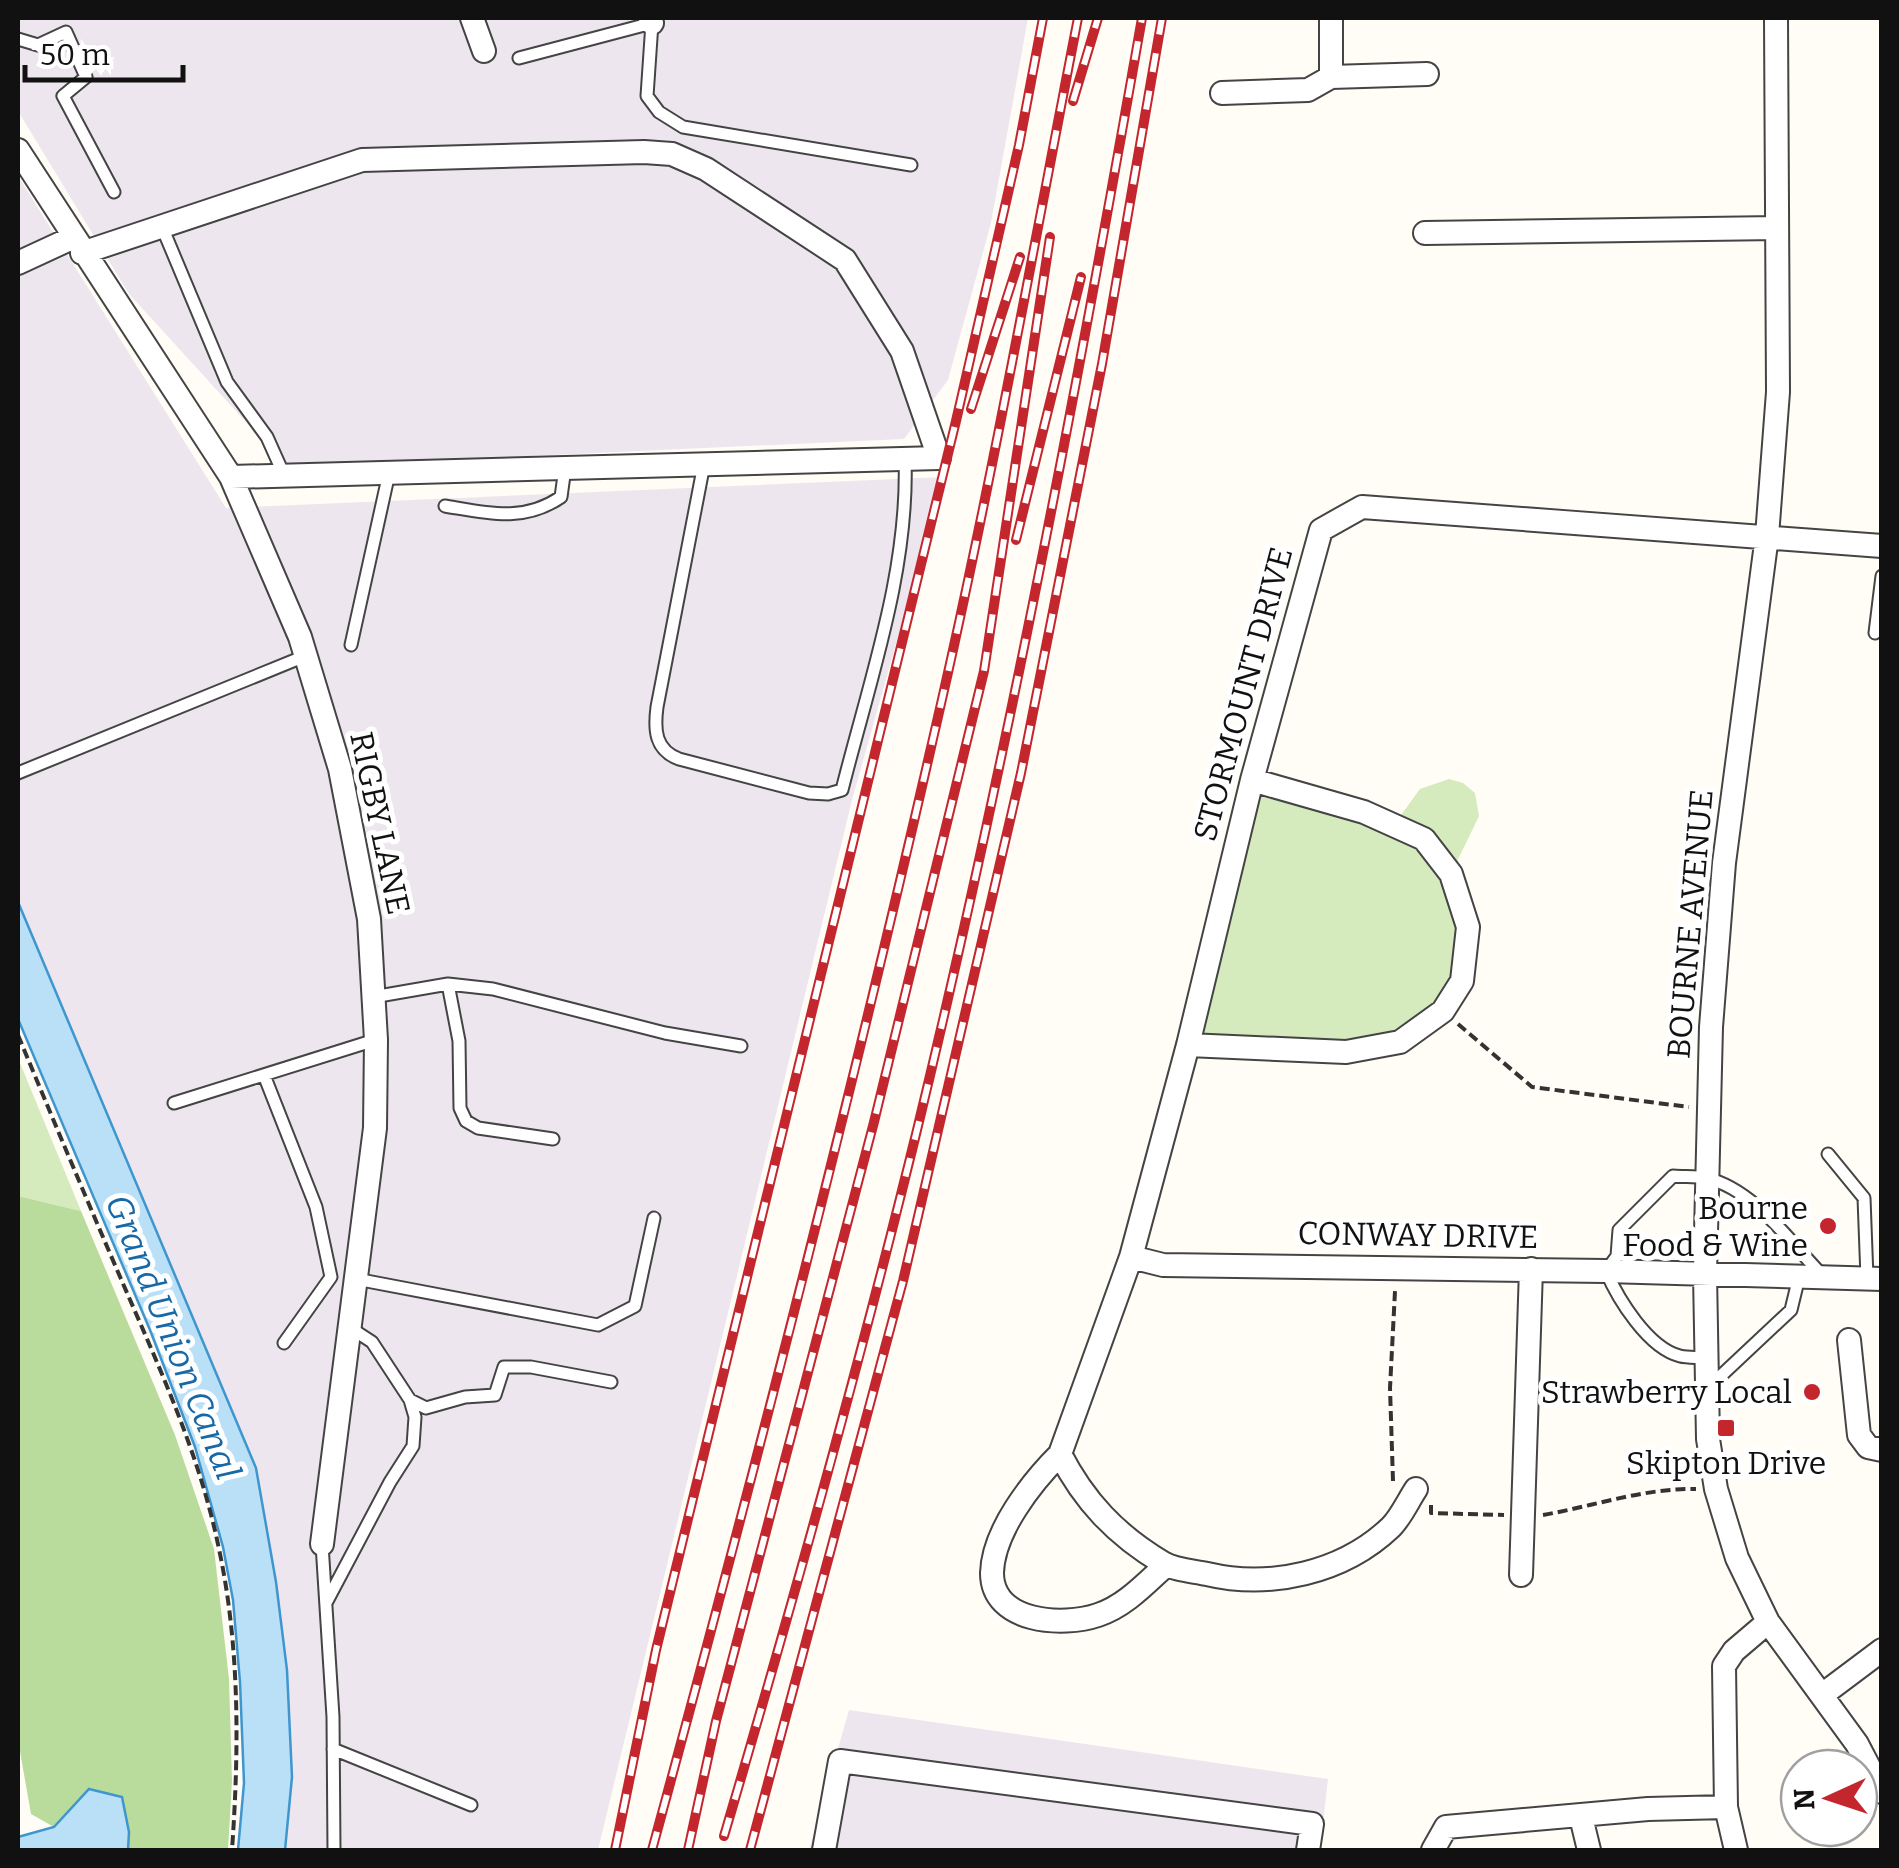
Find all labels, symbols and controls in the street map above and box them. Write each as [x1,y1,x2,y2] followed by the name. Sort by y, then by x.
[25,20,182,82] scale bar
[40,37,110,73] text: 50 m
[1186,543,1300,845] street label: STORMOUNT DRIVE
[342,728,418,918] street label: RIGBY LANE
[1659,788,1721,1060] street label: BOURNE AVENUE
[97,1188,249,1486] water label: Grand Union Canal
[1622,1189,1808,1264] place label: Bourne Food & Wine
[1297,1214,1539,1256] street label: CONWAY DRIVE
[1817,1215,1839,1237] marker: Bourne Food & Wine
[1541,1373,1792,1411] place label: Strawberry Local
[1801,1381,1823,1403] marker: Strawberry Local
[1715,1417,1737,1439] marker: Skipton Drive
[1626,1444,1826,1482] place label: Skipton Drive
[1779,1748,1879,1848] north arrow
[1787,1788,1822,1811] text: N

